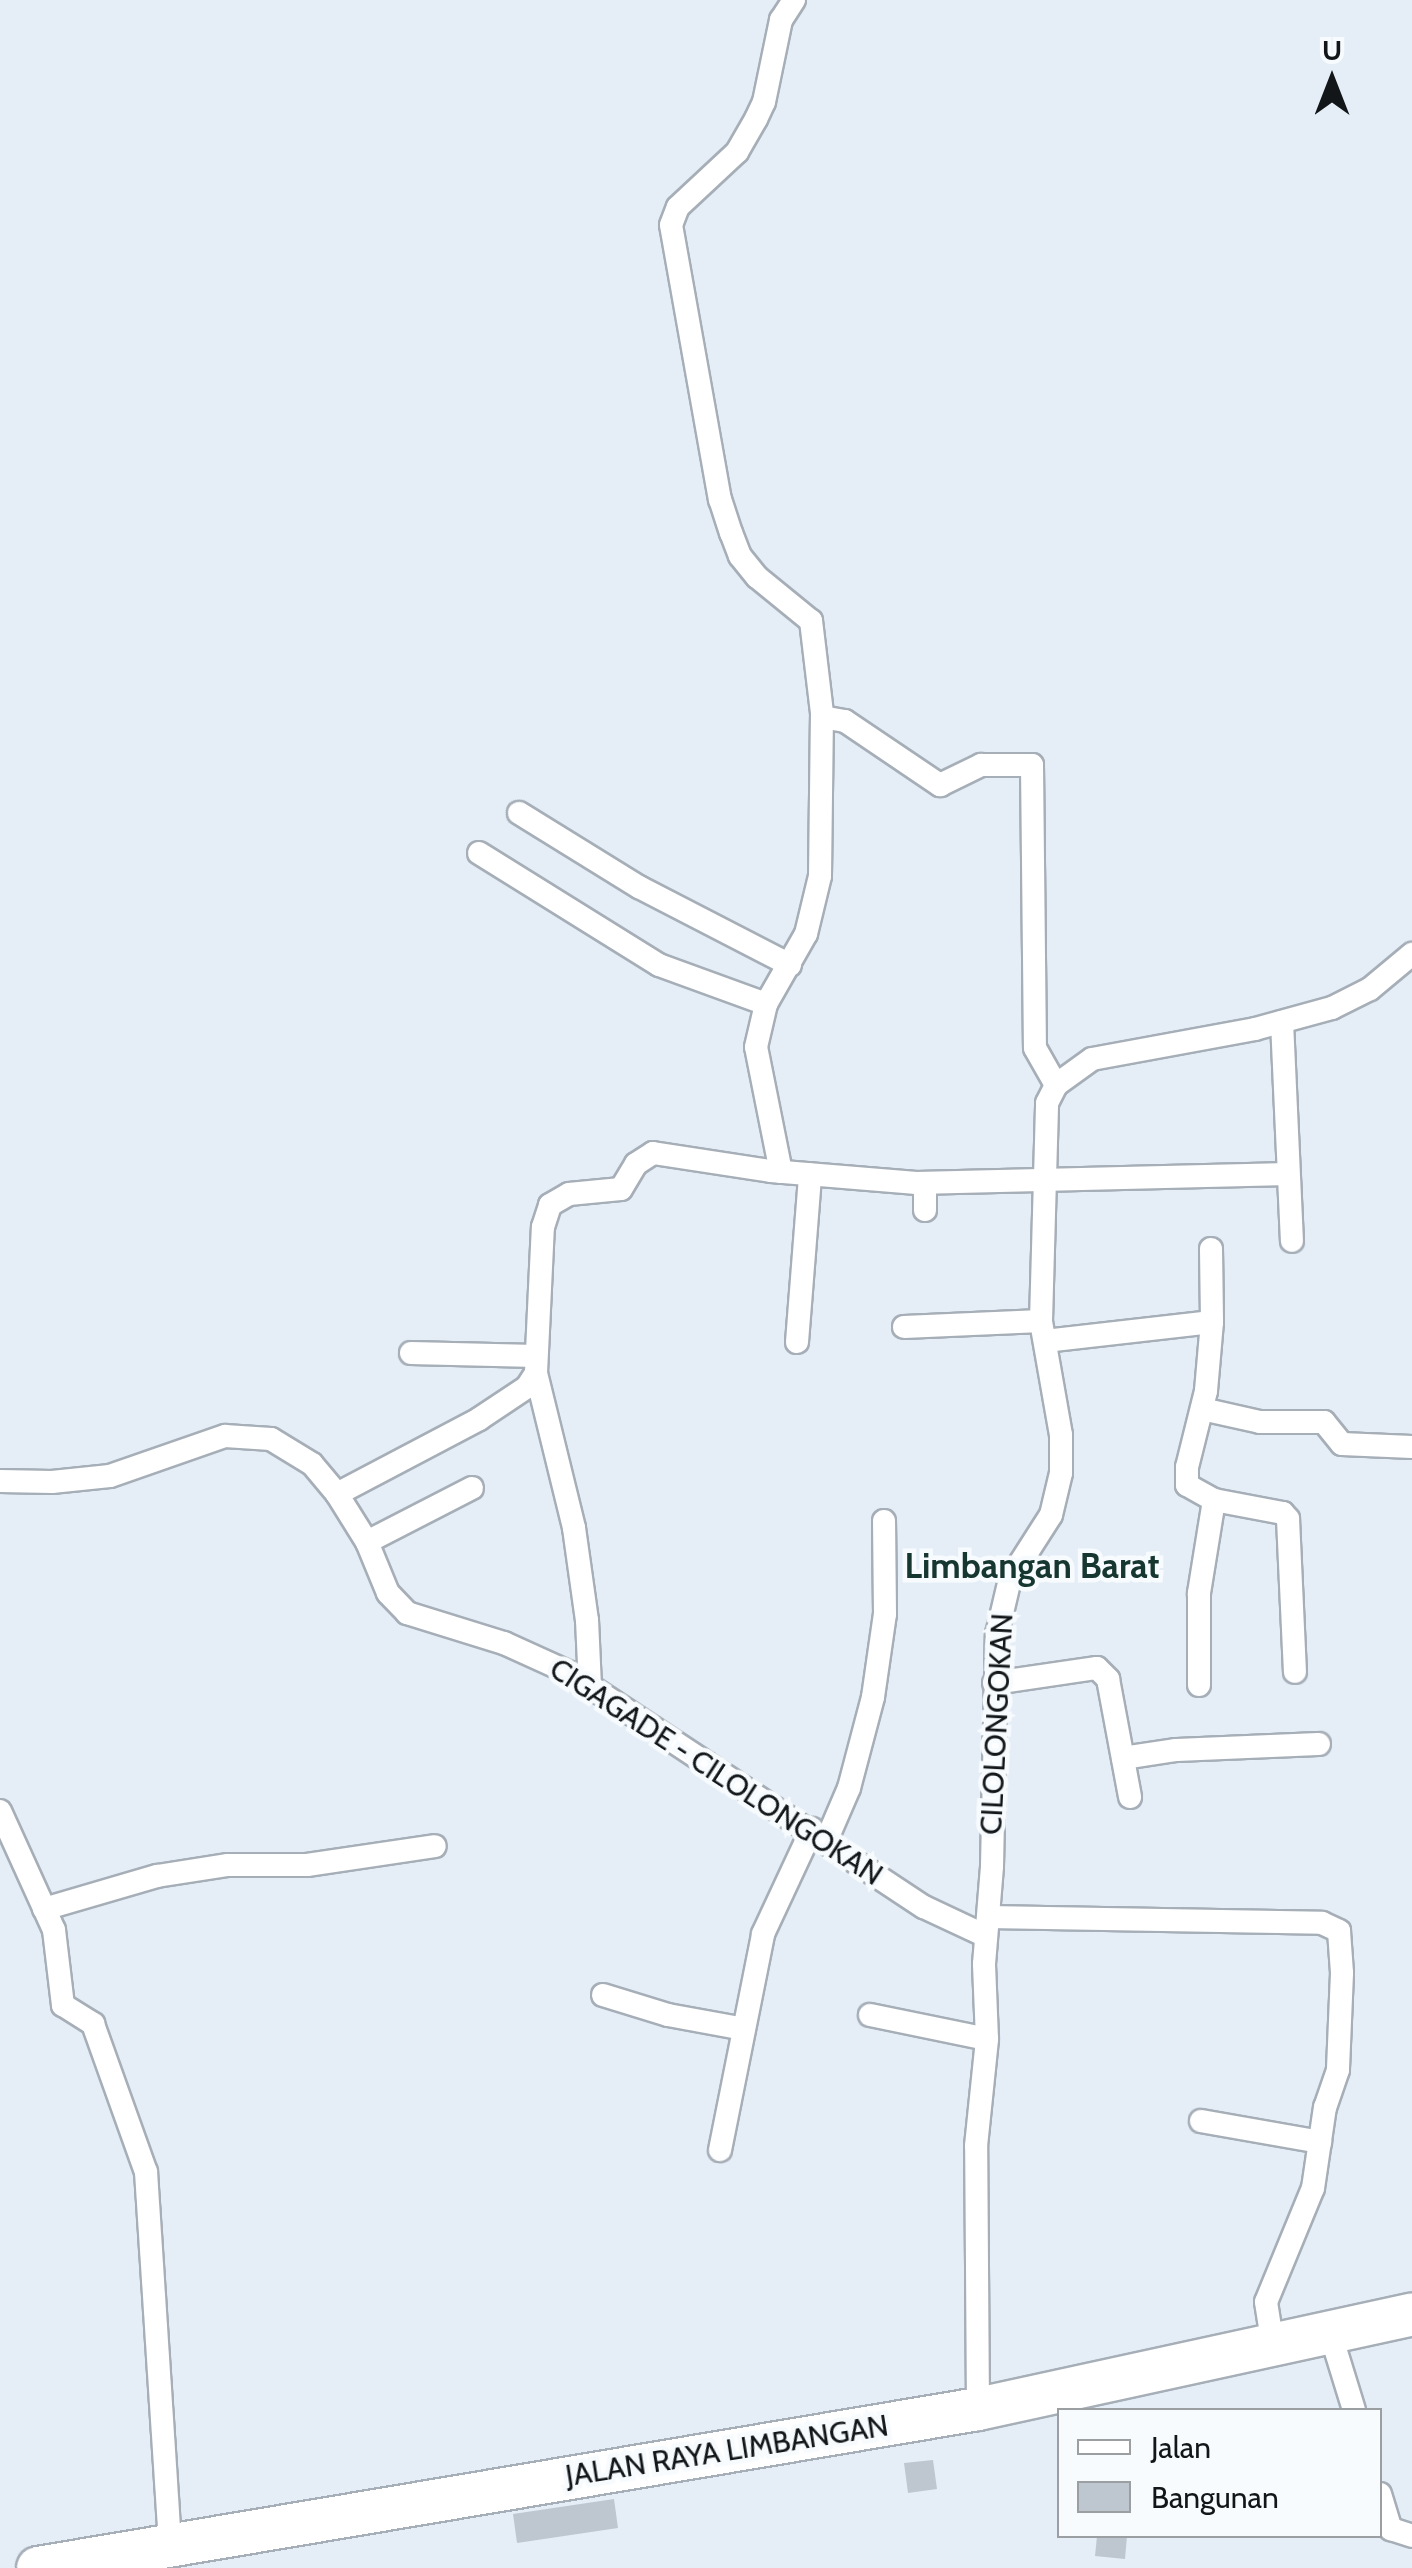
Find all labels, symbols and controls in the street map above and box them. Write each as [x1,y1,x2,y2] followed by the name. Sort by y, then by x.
[1282,30,1382,130] north arrow
[1322,33,1342,67] text: U
[904,1545,1160,1587] district label: Limbangan Barat
[973,1612,1021,1836] street label: CILOLONGOKAN
[543,1651,889,1893] street label: CIGAGADE - CILOLONGOKAN
[563,2408,891,2494] street label: JALAN RAYA LIMBANGAN
[1057,2408,1382,2538] legend
[1151,2429,1211,2466] text: Jalan
[1151,2479,1279,2516] text: Bangunan

